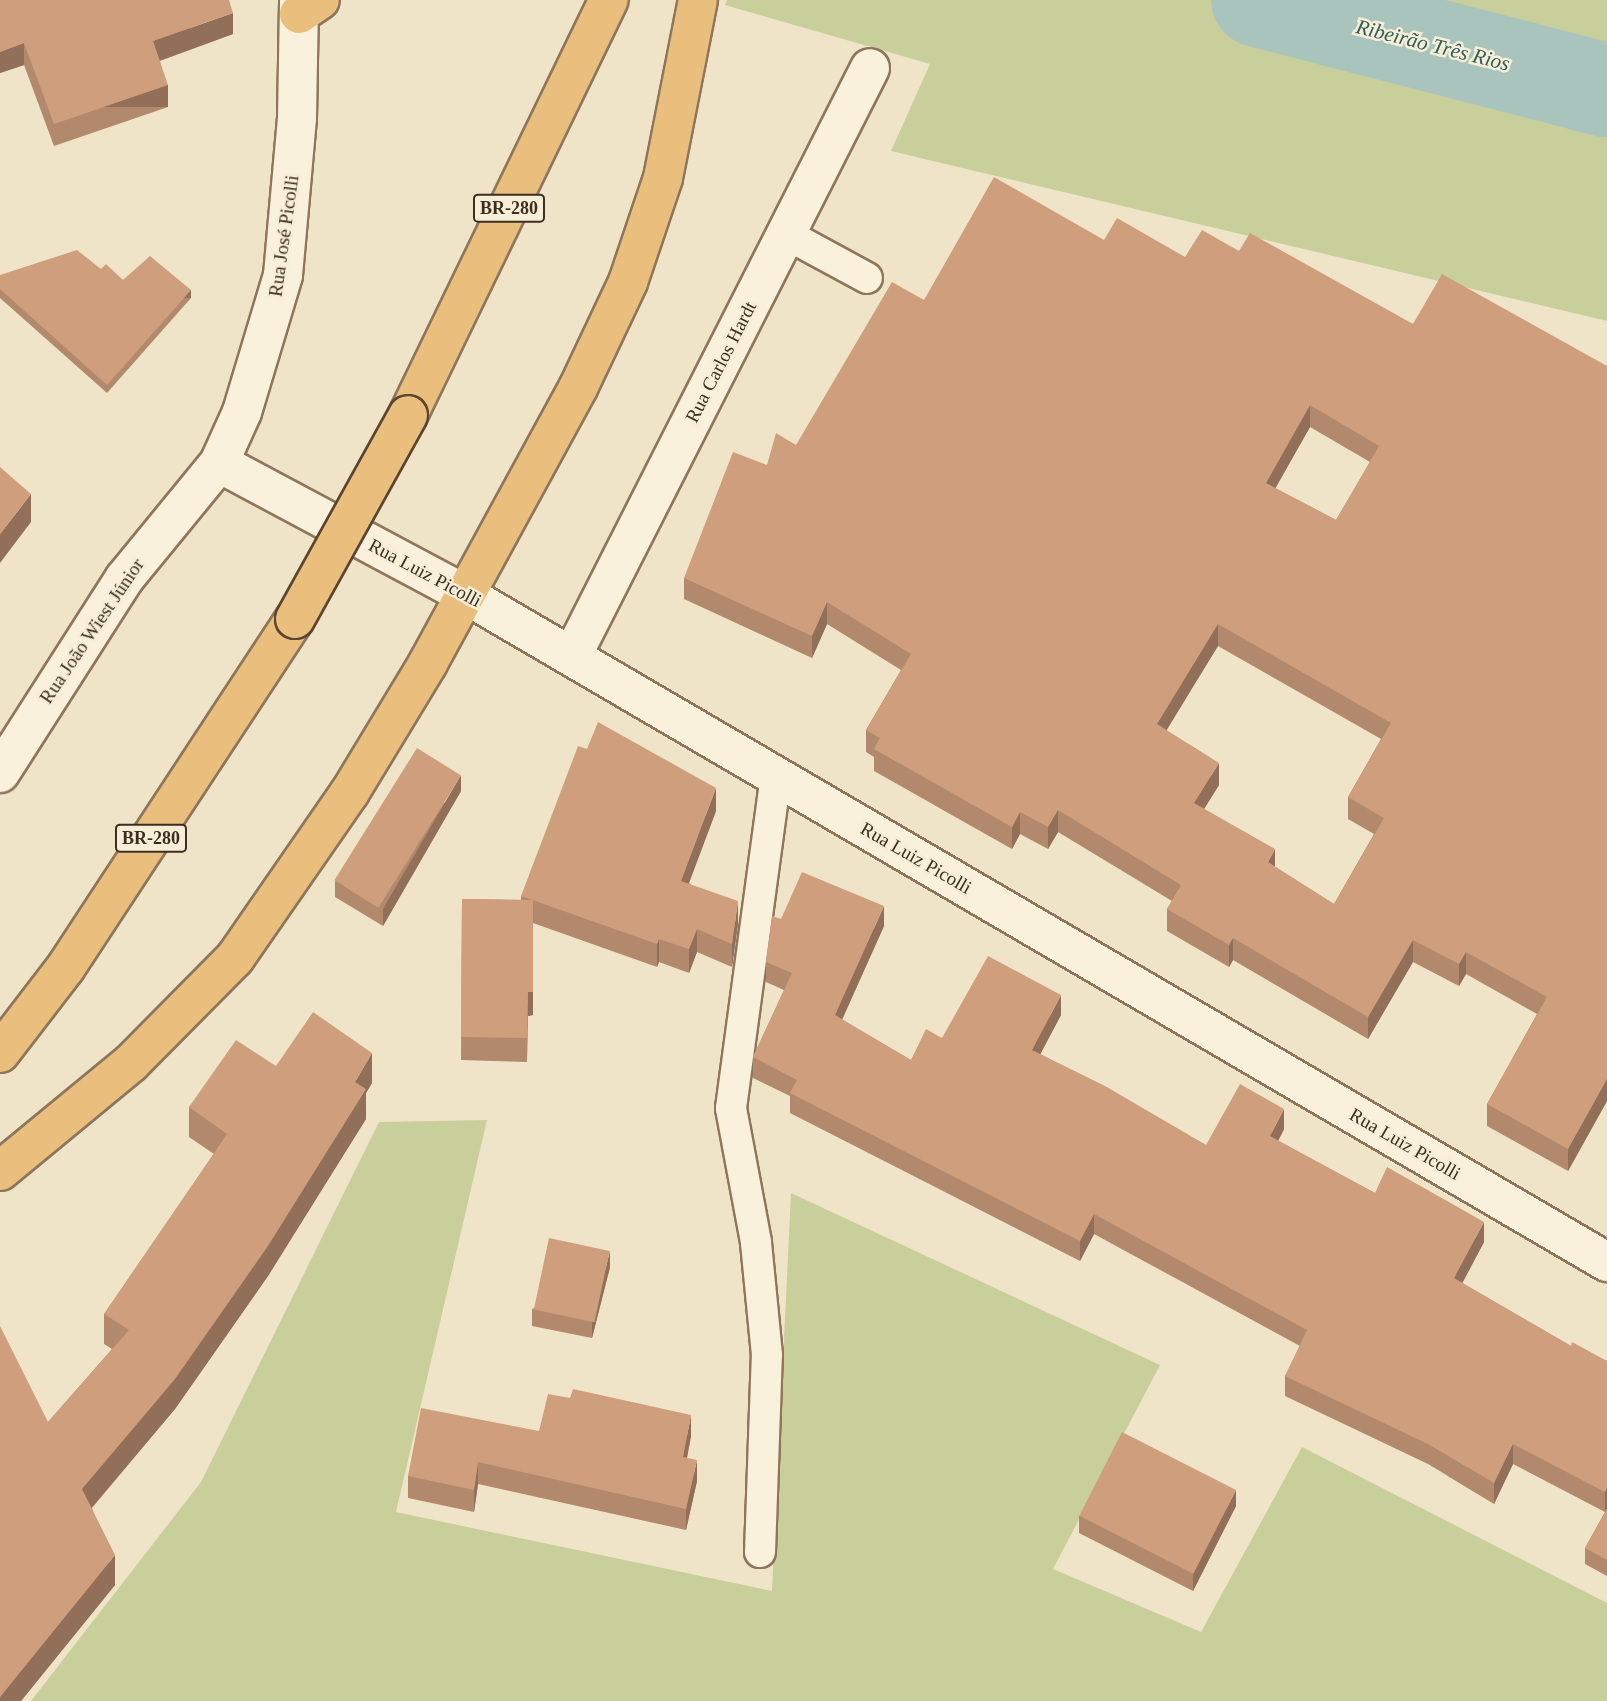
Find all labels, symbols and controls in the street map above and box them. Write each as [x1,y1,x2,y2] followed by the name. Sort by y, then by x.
[1354,14,1512,76] water label: Ribeirão Três Rios
[264,174,304,298] street label: Rua José Picolli
[472,194,546,223] road number: BR-280
[681,298,761,426] street label: Rua Carlos Hardt
[365,534,485,612] street label: Rua Luiz Picolli
[35,554,149,708] street label: Rua João Wiest Júnior
[856,817,976,899] street label: Rua Luiz Picolli
[114,824,188,852] road number: BR-280
[1345,1103,1465,1185] street label: Rua Luiz Picolli

